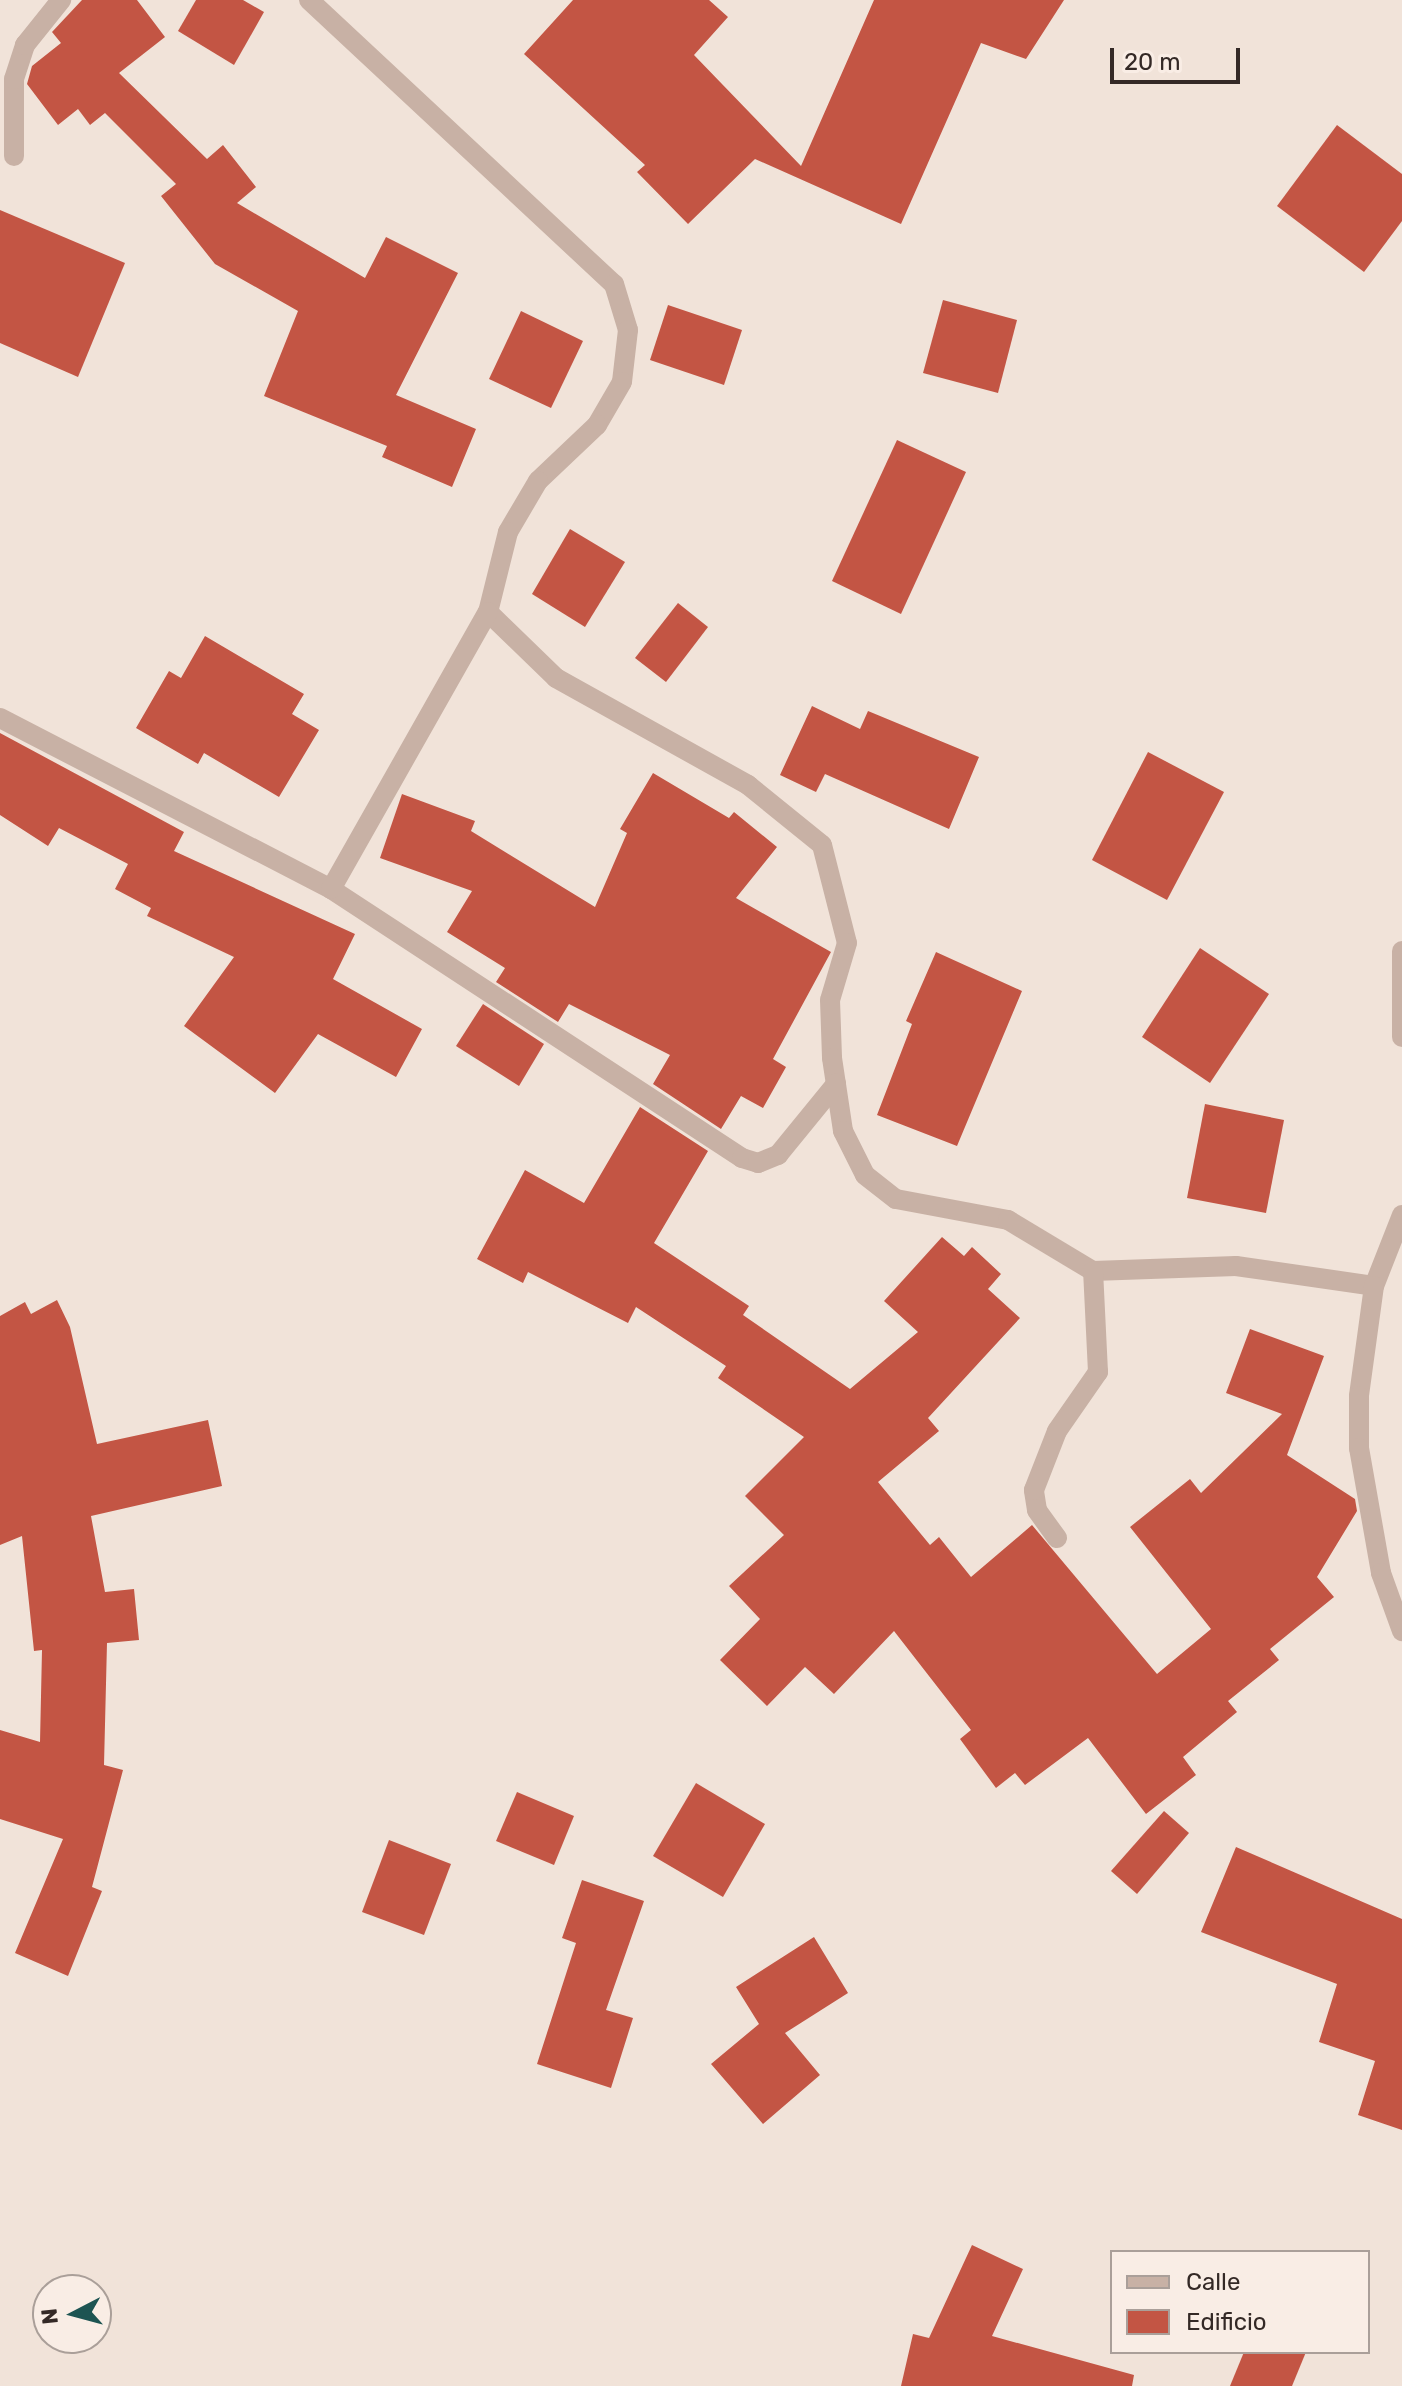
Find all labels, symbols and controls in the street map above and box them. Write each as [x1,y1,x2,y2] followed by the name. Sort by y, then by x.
[1114,32,1244,82] scale bar
[1124,48,1181,76] text: 20 m
[1110,2250,1370,2354] legend
[1186,2268,1240,2296] text: Calle
[32,2274,112,2354] north arrow
[35,2307,64,2326] text: N
[1186,2308,1267,2336] text: Edificio

